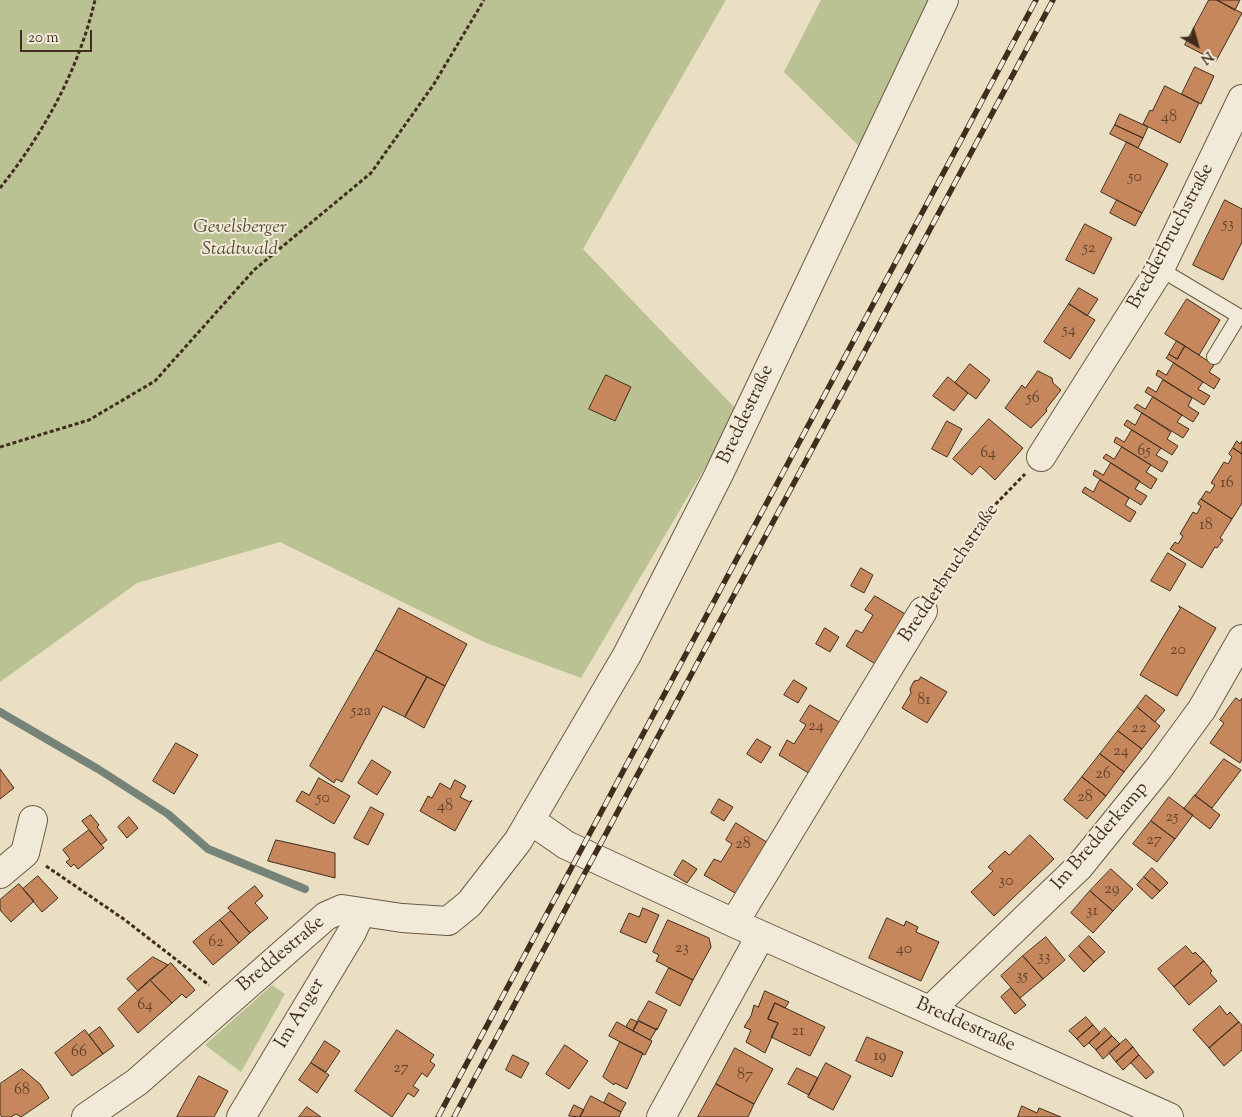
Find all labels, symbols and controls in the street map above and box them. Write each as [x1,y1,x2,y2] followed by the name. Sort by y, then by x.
[22,20,95,52] scale bar
[1172,20,1222,70] north arrow
[28,28,59,49] text: 20 m
[1196,45,1217,68] text: N
[1161,108,1177,128] house number: 48
[1124,160,1220,314] street label: Bredderbruchstraße
[1128,168,1142,188] house number: 50
[1222,215,1234,235] house number: 53
[193,218,287,262] park label: Gevelsberger Stadtwald
[1083,239,1095,259] house number: 52
[1062,321,1076,341] house number: 54
[714,362,780,468] street label: Breddestraße
[1026,389,1040,409] house number: 56
[1137,442,1151,462] house number: 65
[980,444,996,464] house number: 64
[1220,474,1234,494] house number: 16
[895,501,1005,647] street label: Bredderbruchstraße
[1199,516,1213,536] house number: 18
[1170,641,1186,661] house number: 20
[917,691,931,711] house number: 81
[351,702,371,722] house number: 52a
[808,717,824,737] house number: 24
[1132,719,1146,739] house number: 22
[1113,742,1129,762] house number: 24
[1095,765,1111,785] house number: 26
[1048,778,1154,896] street label: Im Bredderkamp
[1077,788,1093,808] house number: 28
[316,789,330,809] house number: 50
[437,797,453,817] house number: 48
[1166,808,1178,828] house number: 25
[1146,831,1162,851] house number: 27
[735,835,751,855] house number: 28
[999,872,1013,892] house number: 30
[1104,880,1120,900] house number: 29
[1086,902,1098,922] house number: 31
[234,912,330,998] street label: Breddestraße
[208,933,224,953] house number: 62
[675,939,689,959] house number: 23
[896,940,912,960] house number: 40
[1038,948,1050,968] house number: 33
[1016,967,1028,987] house number: 35
[271,975,331,1053] street label: Im Anger
[912,994,1018,1058] street label: Breddestraße
[137,996,153,1016] house number: 64
[792,1022,804,1042] house number: 21
[71,1043,87,1063] house number: 66
[873,1047,887,1067] house number: 19
[393,1059,409,1079] house number: 27
[737,1066,753,1086] house number: 87
[14,1081,30,1101] house number: 68

